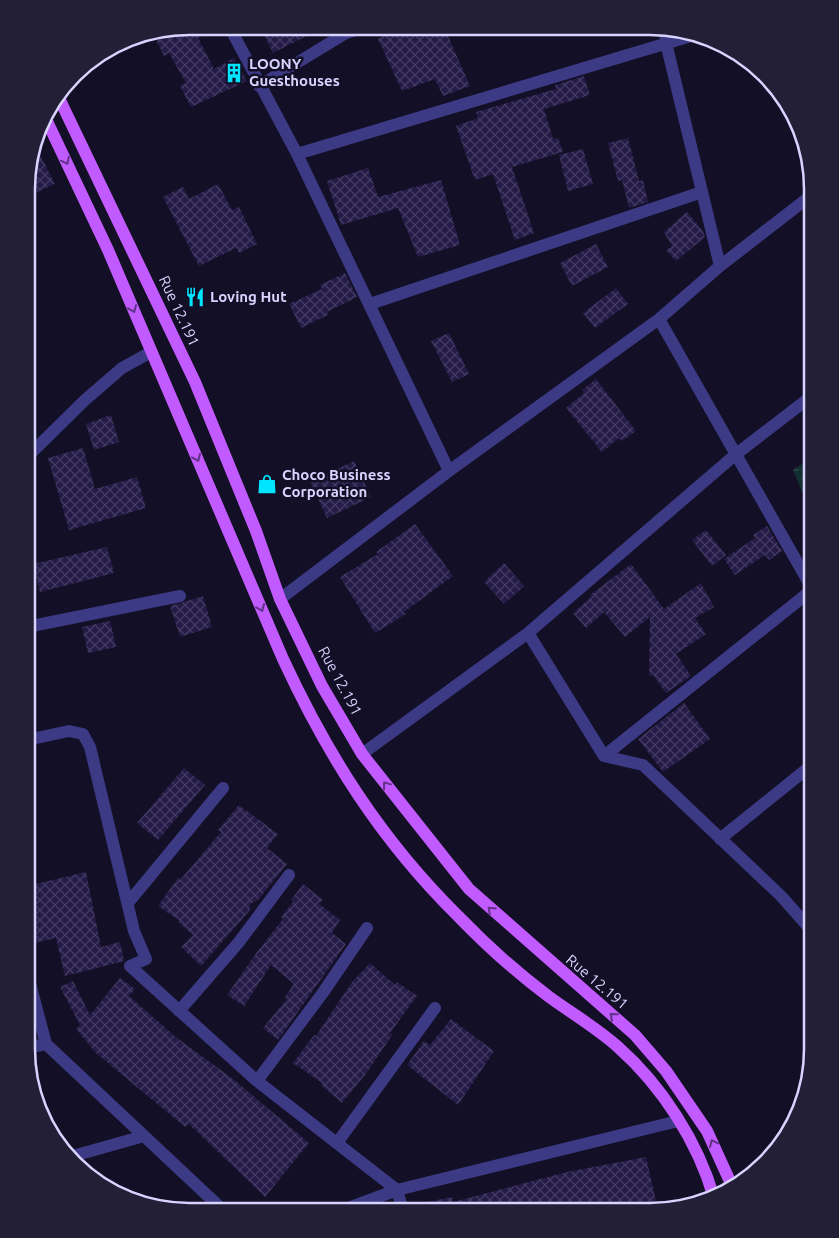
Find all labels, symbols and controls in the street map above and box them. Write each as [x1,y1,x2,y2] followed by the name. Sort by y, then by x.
[249,55,340,89] place label: LOONY Guesthouses
[223,62,245,84] building icon: LOONY Guesthouses
[60,156,70,165] one-way arrow
[156,273,203,349] street label: Rue 12.191
[184,286,206,308] restaurant icon: Loving Hut
[210,288,287,305] place label: Loving Hut
[127,304,137,313] one-way arrow
[191,454,201,462] one-way arrow
[282,466,391,500] place label: Choco Business Corporation
[256,473,278,495] shop icon: Choco Business Corporation
[255,603,266,612] one-way arrow
[315,643,366,718] street label: Rue 12.191
[383,782,392,791] one-way arrow
[487,906,496,915] one-way arrow
[563,951,632,1012] street label: Rue 12.191
[610,1013,619,1022] one-way arrow
[708,1139,719,1148] one-way arrow

